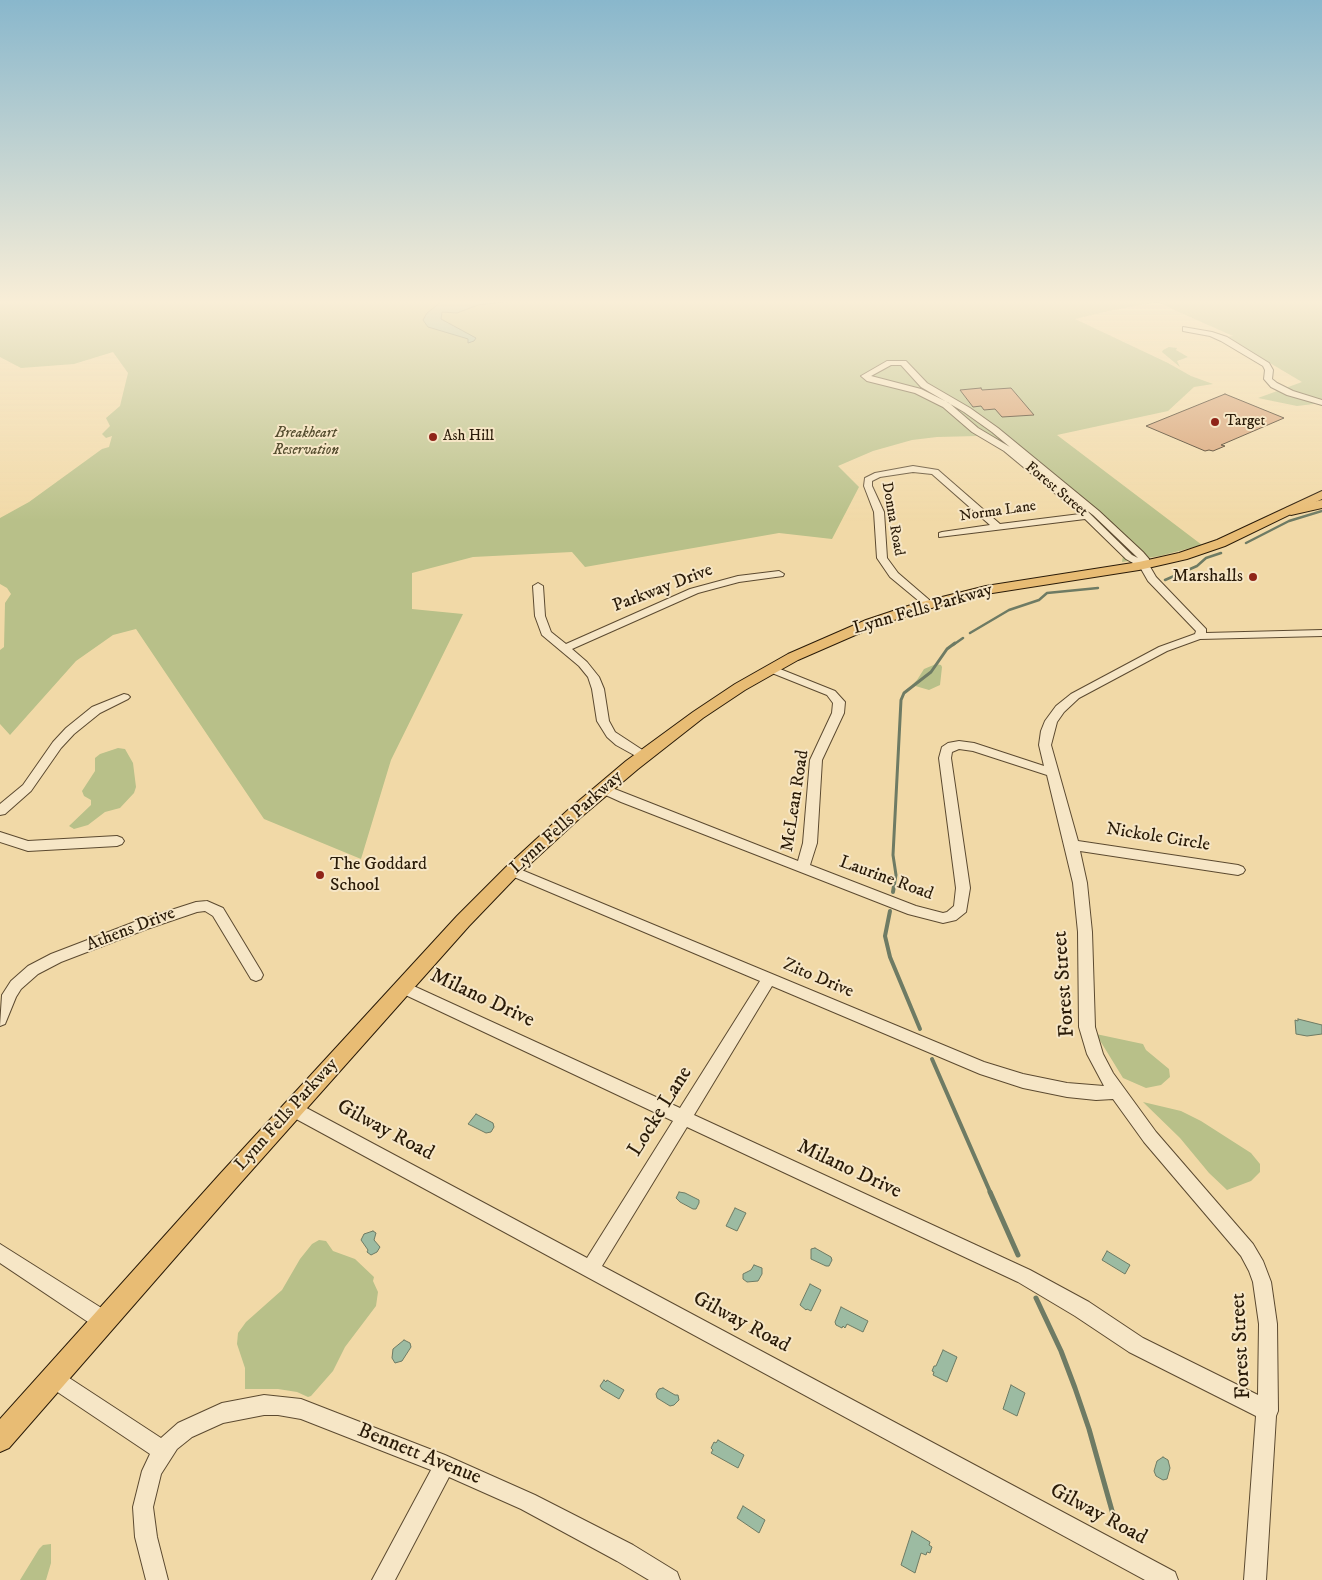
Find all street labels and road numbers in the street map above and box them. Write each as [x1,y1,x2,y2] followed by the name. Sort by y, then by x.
[1021,459,1091,521] street label: Forest Street
[877,481,907,557] street label: Donna Road
[959,498,1037,526] street label: Norma Lane
[610,560,716,618] street label: Parkway Drive
[851,580,995,640] street label: Lynn Fells Parkway
[777,749,815,853] street label: McLean Road
[506,767,628,879] street label: Lynn Fells Parkway
[1105,819,1211,857] street label: Nickole Circle
[836,852,936,906] street label: Laurine Road
[84,903,178,957] street label: Athens Drive
[1049,930,1081,1038] street label: Forest Street
[779,954,857,1004] street label: Zito Drive
[426,964,538,1034] street label: Milano Drive
[231,1054,343,1176] street label: Lynn Fells Parkway
[623,1062,699,1162] street label: Locke Lane
[332,1095,438,1167] street label: Gilway Road
[793,1135,905,1205] street label: Milano Drive
[688,1287,794,1359] street label: Gilway Road
[1227,1292,1257,1400] street label: Forest Street
[354,1419,484,1491] street label: Bennett Avenue
[1045,1479,1151,1551] street label: Gilway Road

